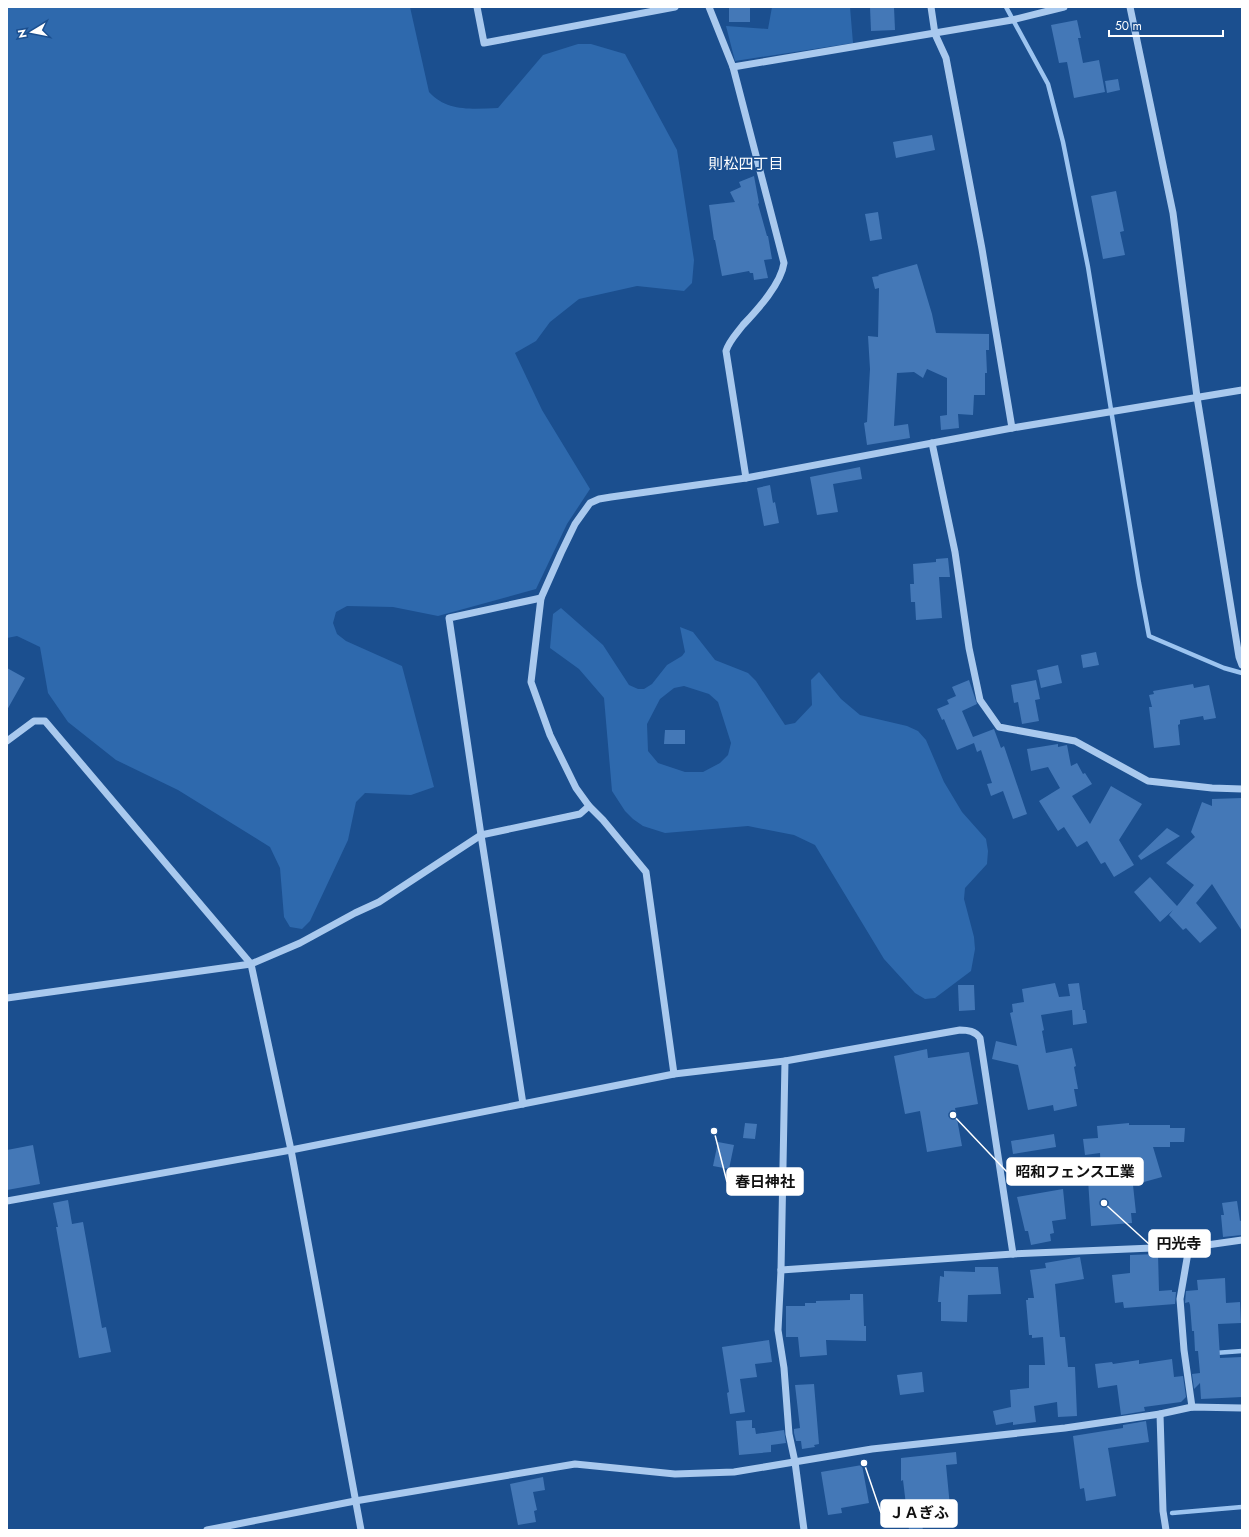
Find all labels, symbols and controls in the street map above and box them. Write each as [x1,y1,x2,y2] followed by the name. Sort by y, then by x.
[12,12,52,52] north arrow
[1109,12,1223,38] scale bar
[1115,17,1142,35] text: 50 m
[14,28,31,39] text: N
[708,153,784,175] district label: 則松四丁目
[1007,1158,1143,1185] callout: 昭和フェンス工業
[1015,1161,1135,1183] text: 昭和フェンス工業
[727,1168,803,1195] callout: 春日神社
[735,1171,795,1193] text: 春日神社
[1149,1230,1210,1257] callout: 円光寺
[1156,1233,1202,1255] text: 円光寺
[881,1500,957,1527] callout: ＪＡぎふ
[889,1502,949,1524] text: ＪＡぎふ

